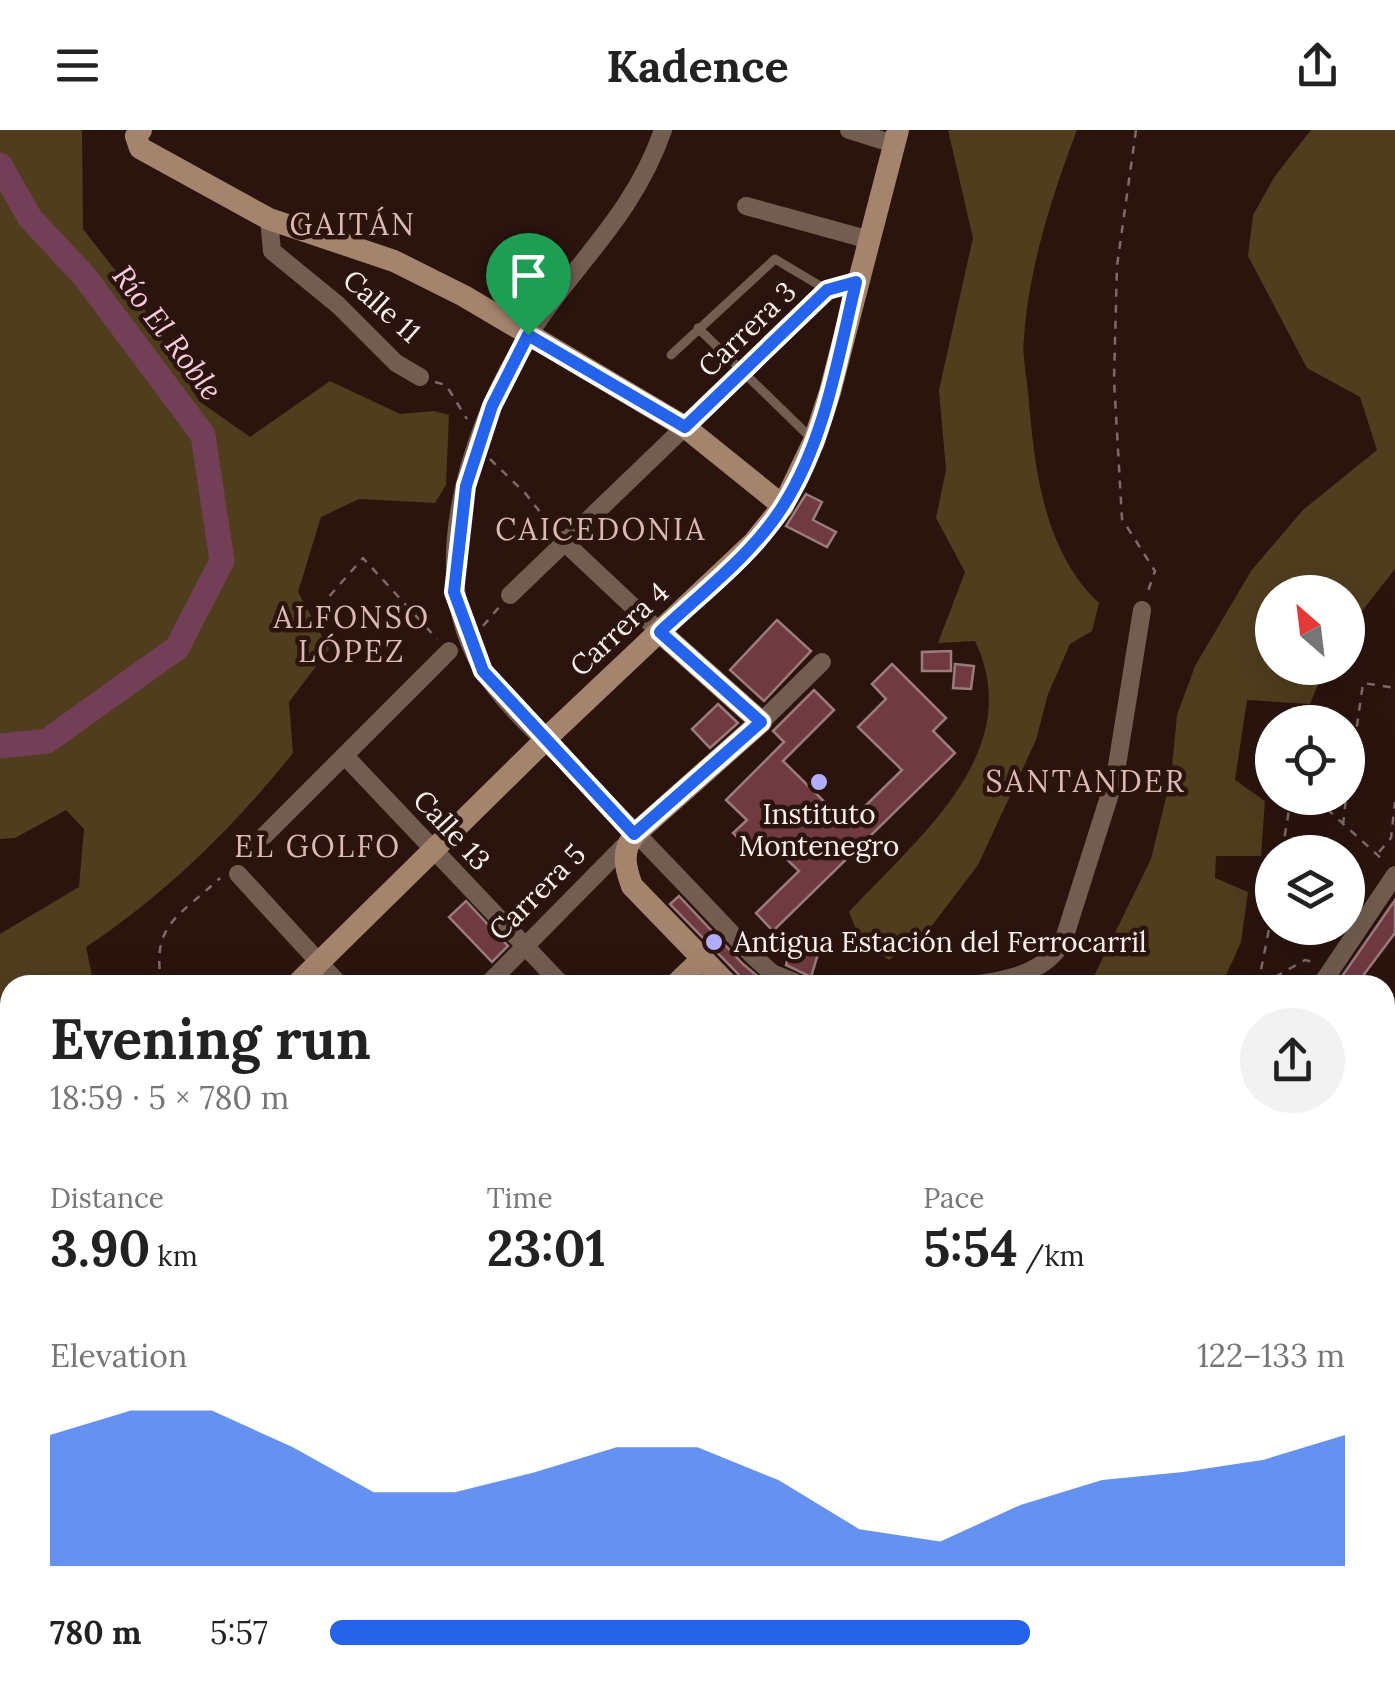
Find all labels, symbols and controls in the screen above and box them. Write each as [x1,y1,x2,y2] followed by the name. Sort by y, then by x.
[606,37,789,94] text: Kadence
[50,38,105,93] icon: menu
[1290,38,1345,93] icon: share
[290,205,416,243] district label: GAITÁN
[486,233,571,336] pin
[501,248,556,303] icon: arrive
[105,257,231,407] water label: Río El Roble
[336,262,428,350] street label: Calle 11
[690,273,804,385] street label: Carrera 3
[495,510,707,548] district label: CAICEDONIA
[562,574,676,684] street label: Carrera 4
[1255,575,1365,685] north arrow
[1255,575,1365,945] map controls
[272,598,431,670] district label: ALFONSO LÓPEZ
[1255,705,1365,815] button: locate
[986,762,1186,800] district label: SANTANDER
[808,771,830,793] marker: Instituto Montenegro
[406,782,498,878] street label: Calle 13
[739,796,899,864] place label: Instituto Montenegro
[234,827,402,865] district label: EL GOLFO
[1255,835,1365,945] button: layers
[481,836,593,948] street label: Carrera 5
[733,924,1147,960] place label: Antigua Estación del Ferrocarril
[703,931,725,953] marker: Antigua Estación del Ferrocarril
[50,1004,371,1074] text: Evening run
[1240,1008,1345,1113] button: share
[50,1077,289,1118] text: 18:59 · 5 × 780 m
[50,1180,164,1216] text: Distance
[487,1180,553,1216] text: Time
[923,1180,984,1216] text: Pace
[50,1216,150,1280] text: 3.90
[487,1216,606,1280] text: 23:01
[923,1216,1018,1280] text: 5:54
[150,1238,198,1274] text: km
[1018,1238,1085,1274] text: /km
[50,1335,187,1376] text: Elevation
[1197,1335,1345,1376] text: 122–133 m
[50,1612,142,1653] text: 780 m
[210,1612,268,1653] text: 5:57

